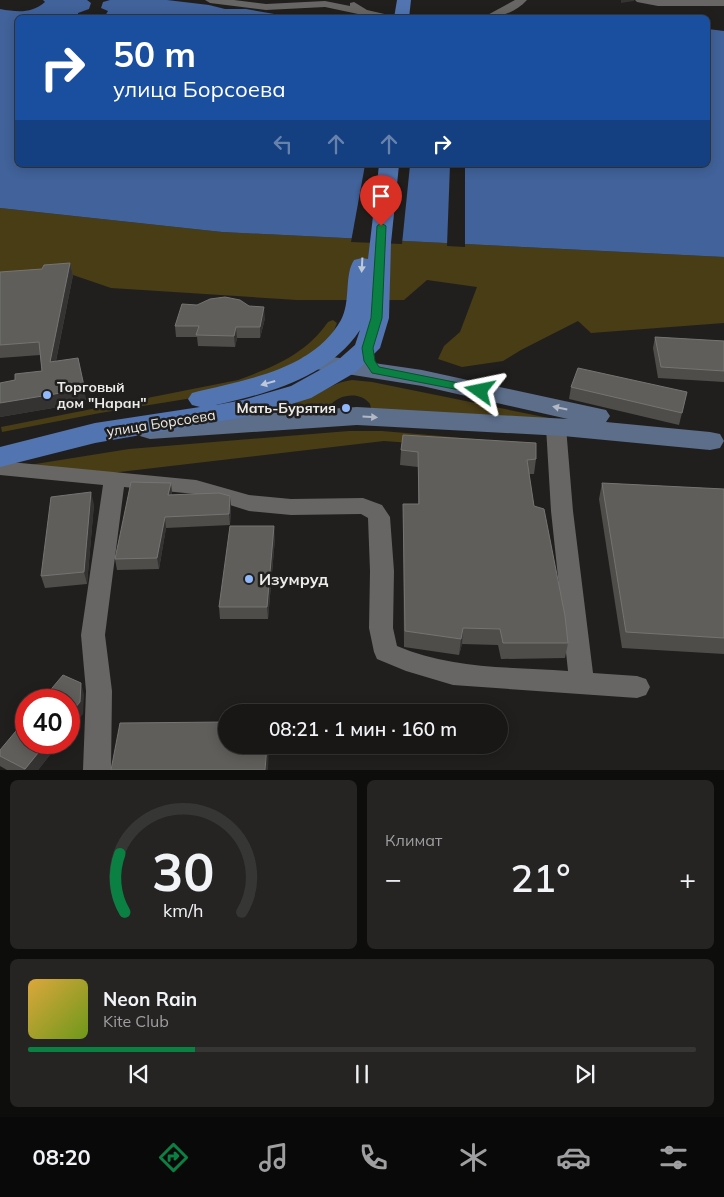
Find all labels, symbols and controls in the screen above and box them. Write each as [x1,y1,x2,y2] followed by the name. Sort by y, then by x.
[113,32,196,76] text: 50 m
[30,35,95,100] icon: right
[113,75,286,103] text: улица Борсоева
[269,130,297,158] icon: left
[322,130,350,158] icon: ahead
[375,130,403,158] icon: ahead
[428,130,456,158] icon: right
[360,175,402,226] pin
[367,182,395,210] icon: arrive
[358,257,366,273] one-way arrow
[453,364,505,416] position arrow
[57,378,147,412] place label: Торговый дом "Наран"
[261,379,276,387] one-way arrow
[41,389,53,401] marker: Торговый дом "Наран"
[236,399,336,417] place label: Мать-Бурятия
[340,402,352,414] marker: Мать-Бурятия
[553,404,568,412] one-way arrow
[105,406,217,440] street label: улица Борсоева
[363,413,379,421] one-way arrow
[259,569,328,589] place label: Изумруд
[243,573,255,585] marker: Изумруд
[15,689,80,754] speed limit sign: 40
[269,717,457,741] text: 08:21 · 1 мин · 160 m
[385,830,442,850] text: Климат
[152,839,215,904] text: 30
[511,854,570,902] text: 21°
[385,861,402,896] text: −
[679,861,696,896] text: +
[163,899,204,921] text: km/h
[103,987,197,1011] text: Neon Rain
[103,1011,169,1031] text: Kite Club
[125,1060,153,1088] icon: previous
[348,1060,376,1088] icon: pause
[571,1060,599,1088] icon: next
[156,1140,191,1175] icon: directions
[256,1140,291,1175] icon: music
[356,1140,391,1175] icon: phone
[456,1140,491,1175] icon: climate
[556,1140,591,1175] icon: car
[656,1140,691,1175] icon: filters
[33,1143,91,1171] text: 08:20

